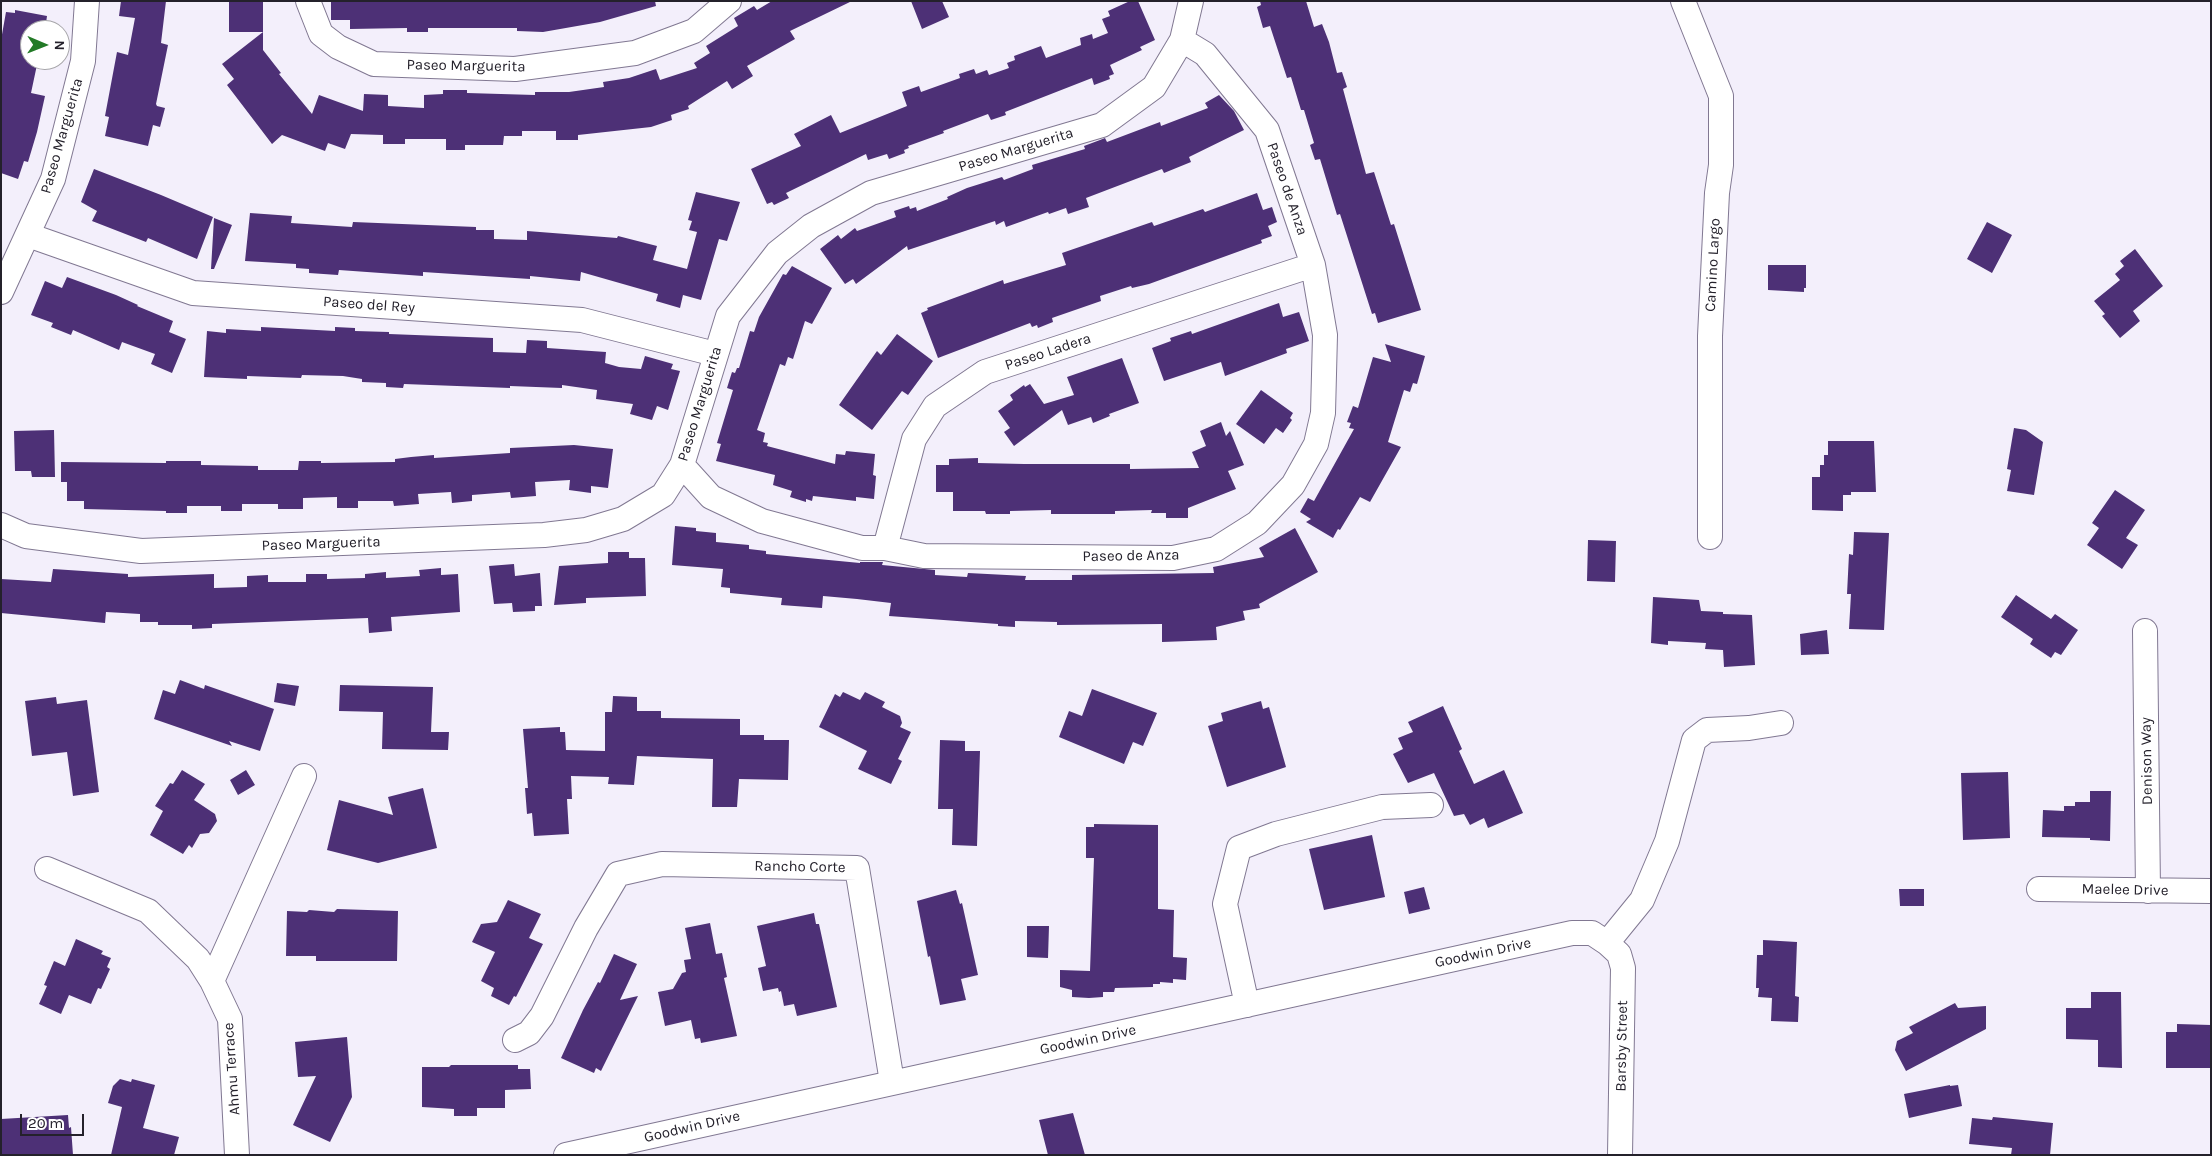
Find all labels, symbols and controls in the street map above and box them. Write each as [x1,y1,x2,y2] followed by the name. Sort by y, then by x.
[20,20,70,70] north arrow
[51,40,68,50] text: N
[406,56,526,76] street label: Paseo Marguerita
[37,76,87,196] street label: Paseo Marguerita
[956,124,1076,176] street label: Paseo Marguerita
[1263,140,1311,238] street label: Paseo de Anza
[1702,218,1724,312] street label: Camino Largo
[322,293,416,317] street label: Paseo del Rey
[1003,330,1093,374] street label: Paseo Ladera
[674,344,726,464] street label: Paseo Marguerita
[261,533,381,555] street label: Paseo Marguerita
[1082,546,1180,566] street label: Paseo de Anza
[2137,717,2157,805] street label: Denison Way
[754,857,846,877] street label: Rancho Corte
[2081,880,2169,900] street label: Maelee Drive
[1433,934,1533,972] street label: Goodwin Drive
[1612,1000,1632,1092] street label: Barsby Street
[1038,1021,1138,1059] street label: Goodwin Drive
[220,1022,244,1116] street label: Ahmu Terrace
[22,1104,86,1136] scale bar
[642,1107,742,1147] street label: Goodwin Drive
[28,1114,63,1132] text: 20 m

